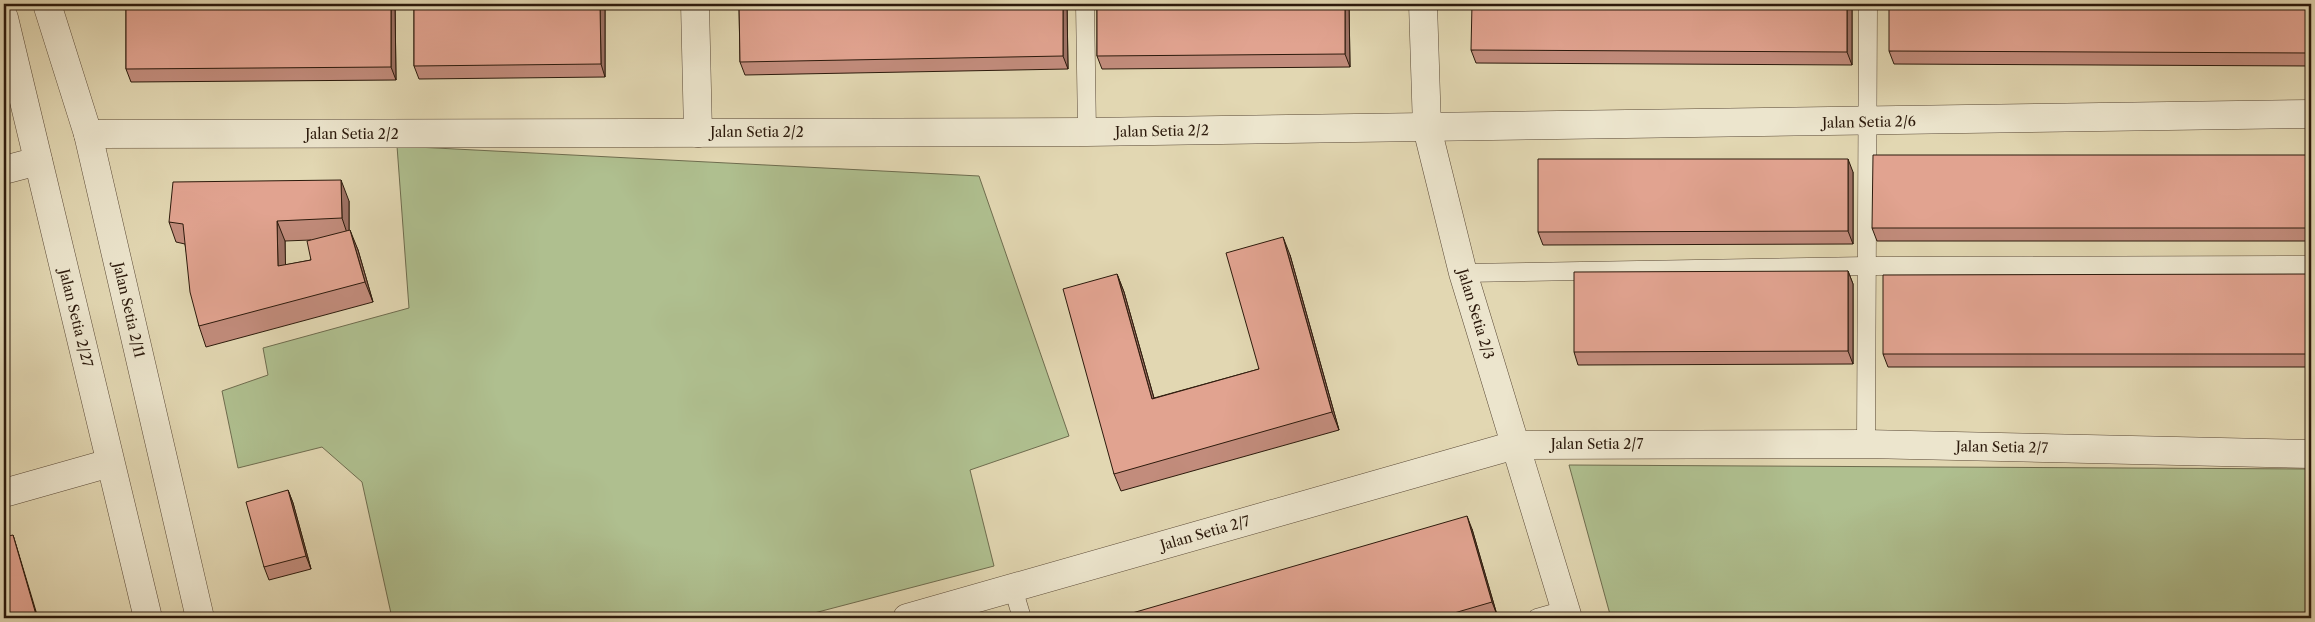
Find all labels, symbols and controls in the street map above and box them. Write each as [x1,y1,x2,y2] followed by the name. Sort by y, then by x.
[1820,112,1916,132] street label: Jalan Setia 2/6
[1113,121,1209,141] street label: Jalan Setia 2/2
[708,123,804,141] street label: Jalan Setia 2/2
[303,125,399,143] street label: Jalan Setia 2/2
[109,259,149,360] street label: Jalan Setia 2/11
[55,265,97,369] street label: Jalan Setia 2/27
[1453,265,1498,361] street label: Jalan Setia 2/3
[1549,435,1643,453] street label: Jalan Setia 2/7
[1954,437,2049,457] street label: Jalan Setia 2/7
[1156,512,1252,555] street label: Jalan Setia 2/7

